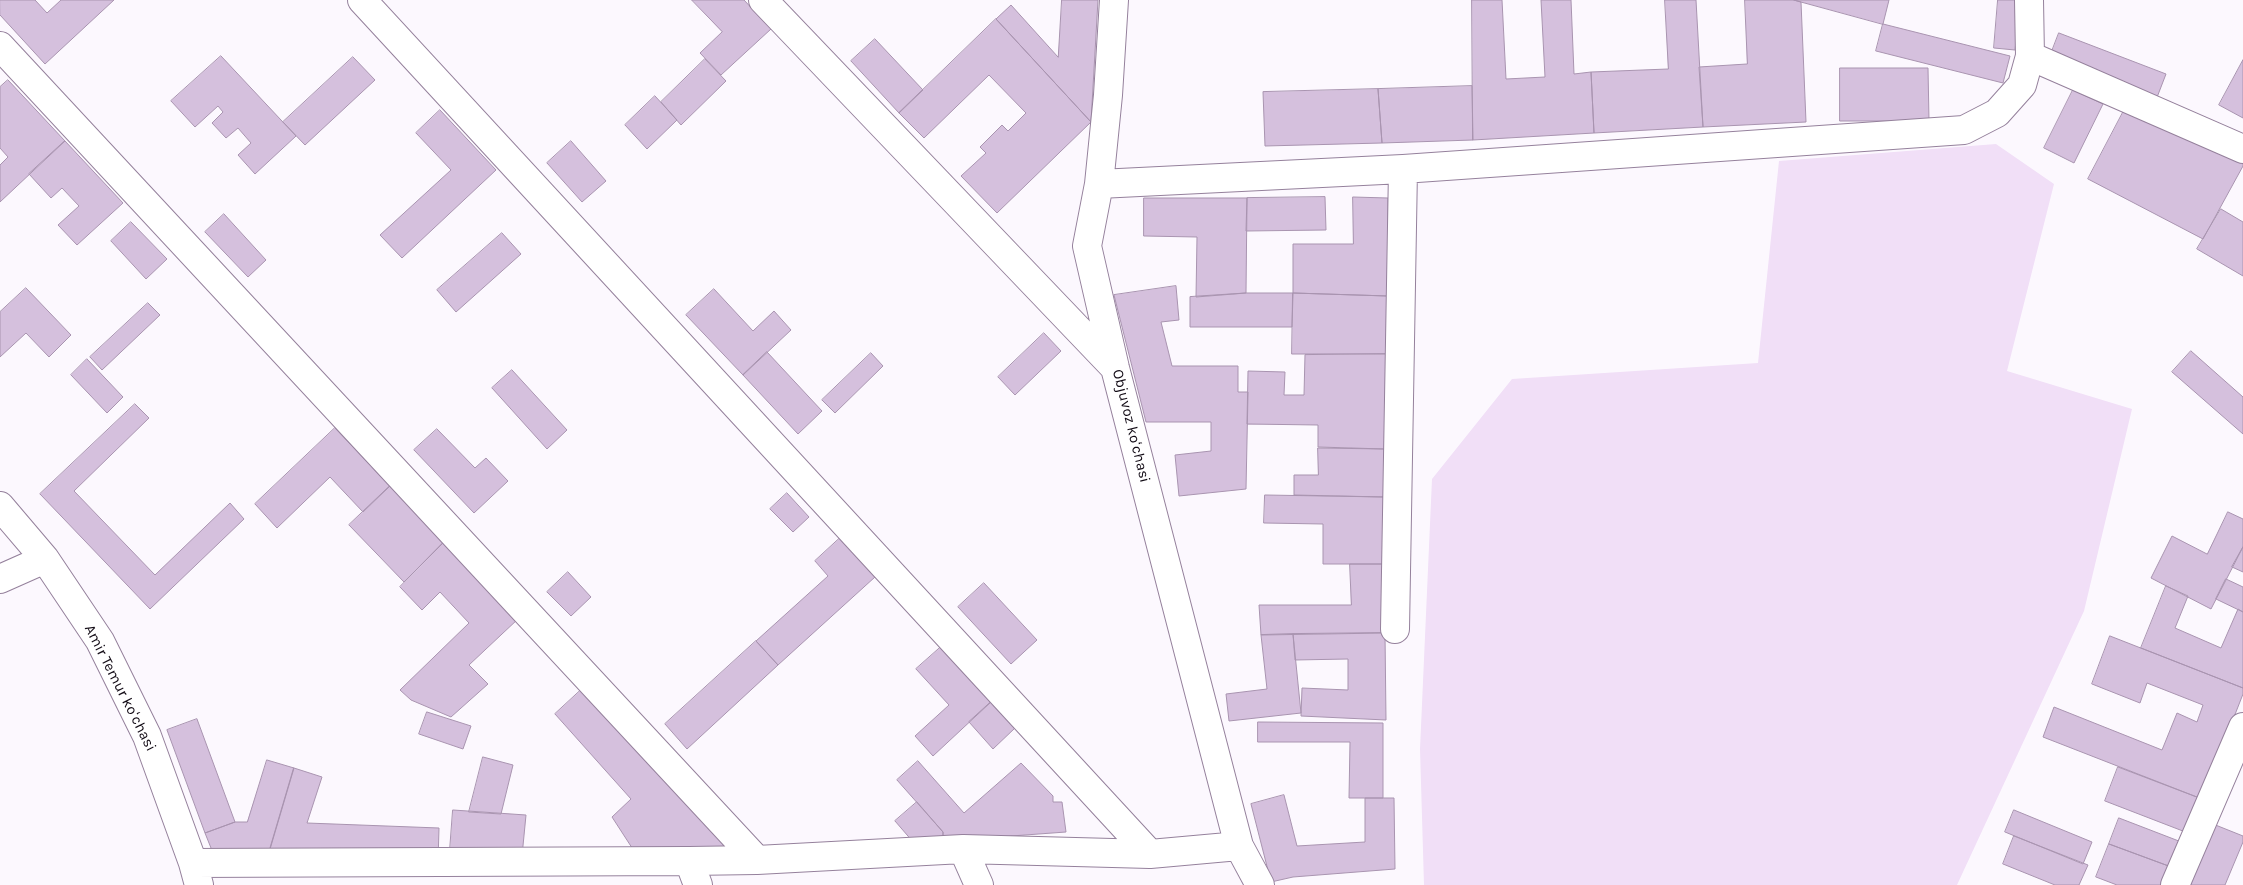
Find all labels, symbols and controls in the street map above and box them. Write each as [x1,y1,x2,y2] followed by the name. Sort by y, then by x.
[1108,367,1154,485] street label: Objuvoz koʻchasi
[80,622,160,754] street label: Amir Temur koʻchasi

